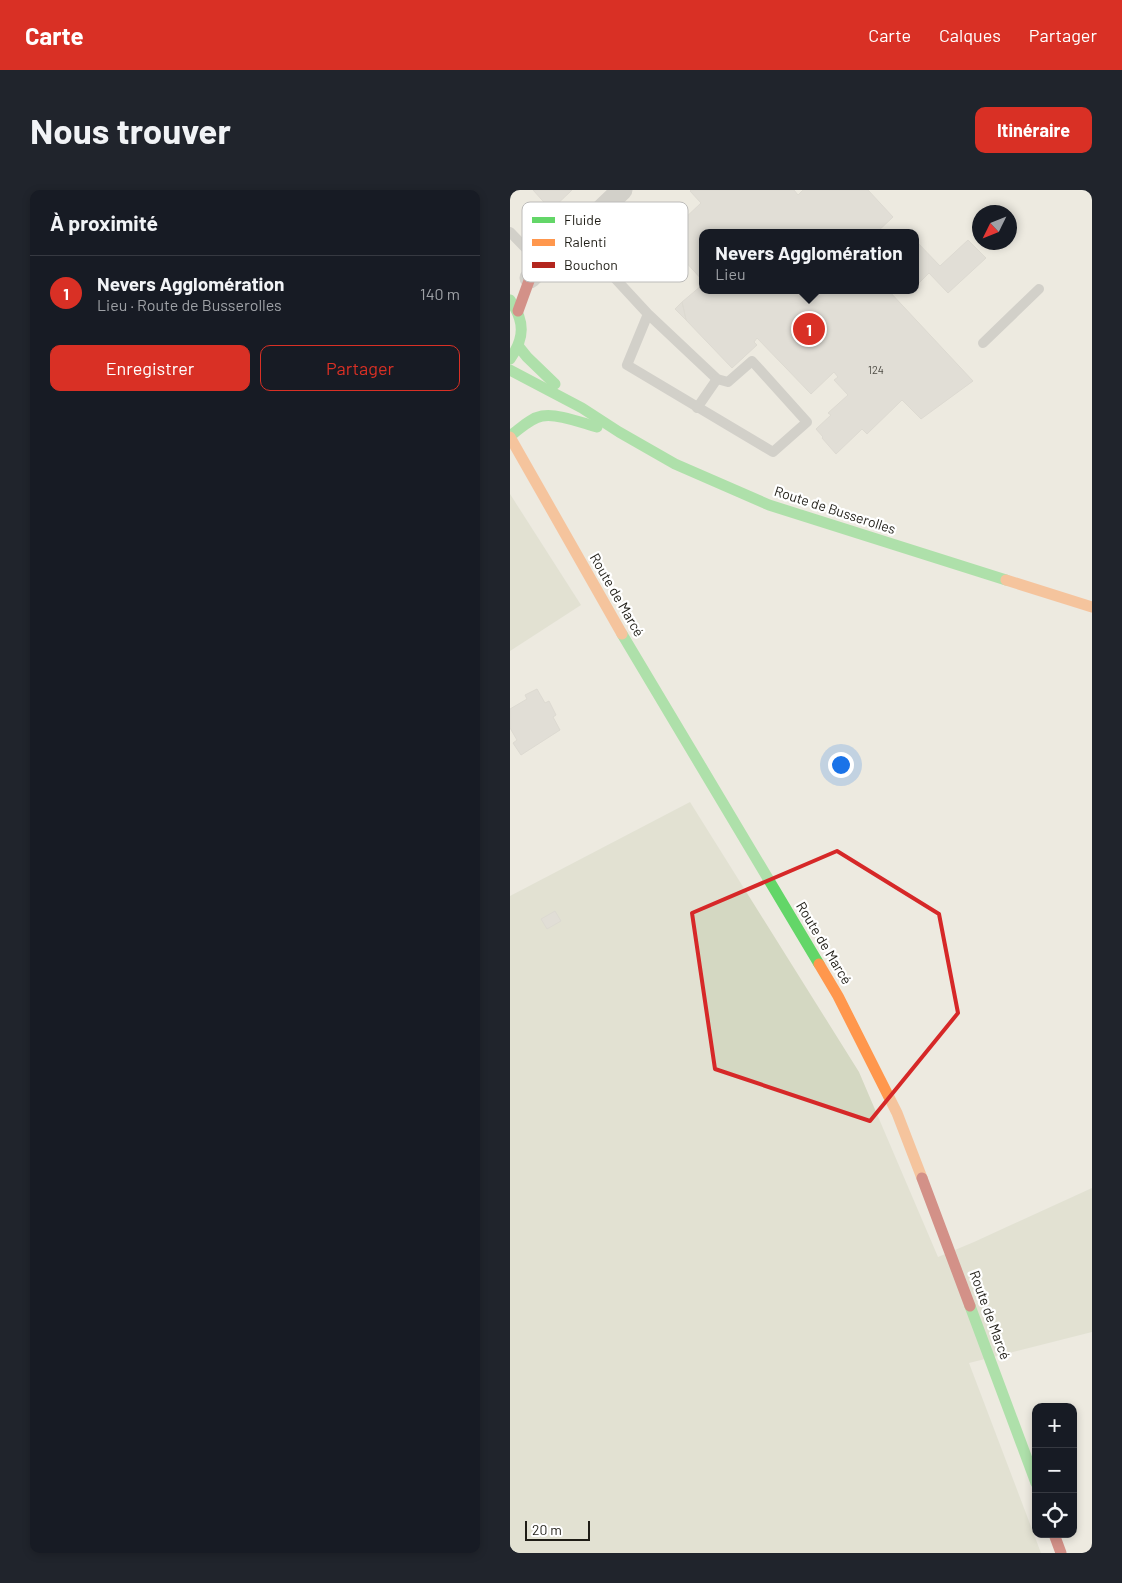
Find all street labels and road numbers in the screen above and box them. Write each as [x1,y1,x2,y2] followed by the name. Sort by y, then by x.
[772,482,898,537] street label: Route de Busserolles
[587,550,648,640] street label: Route de Marcé
[793,898,856,987] street label: Route de Marcé
[966,1268,1014,1362] street label: Route de Marcé

